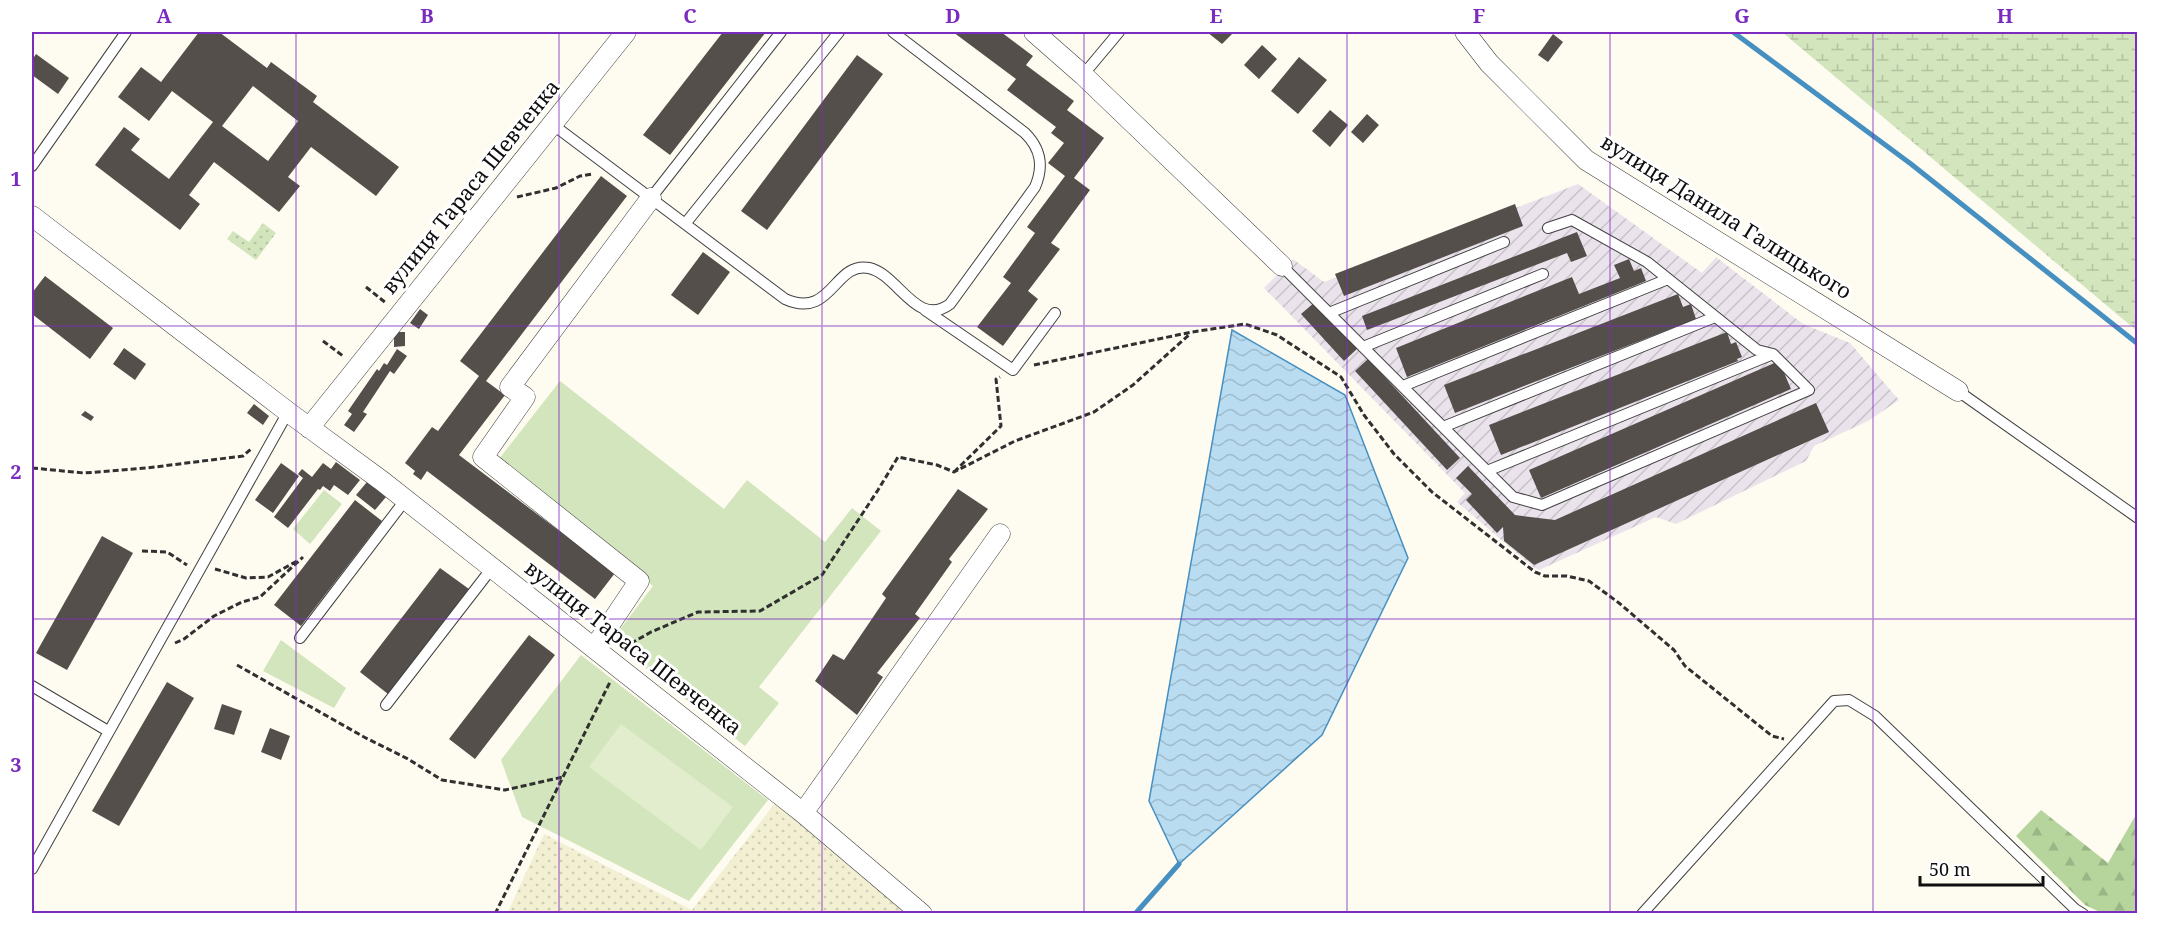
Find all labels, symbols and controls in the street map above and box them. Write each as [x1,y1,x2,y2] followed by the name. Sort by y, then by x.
[156,2,172,29] text: A
[420,2,434,29] text: B
[683,2,697,29] text: C
[945,2,961,29] text: D
[1209,2,1223,29] text: E
[1473,2,1485,29] text: F
[1734,2,1750,29] text: G
[1997,2,2013,29] text: H
[375,73,566,299] street label: вулиця Тараса Шевченка
[1596,127,1857,305] street label: вулиця Данила Галицького
[10,165,22,192] text: 1
[10,458,22,485] text: 2
[519,554,748,741] street label: вулиця Тараса Шевченка
[10,751,22,778] text: 3
[1920,849,2043,887] scale bar
[1929,857,1971,881] text: 50 m

